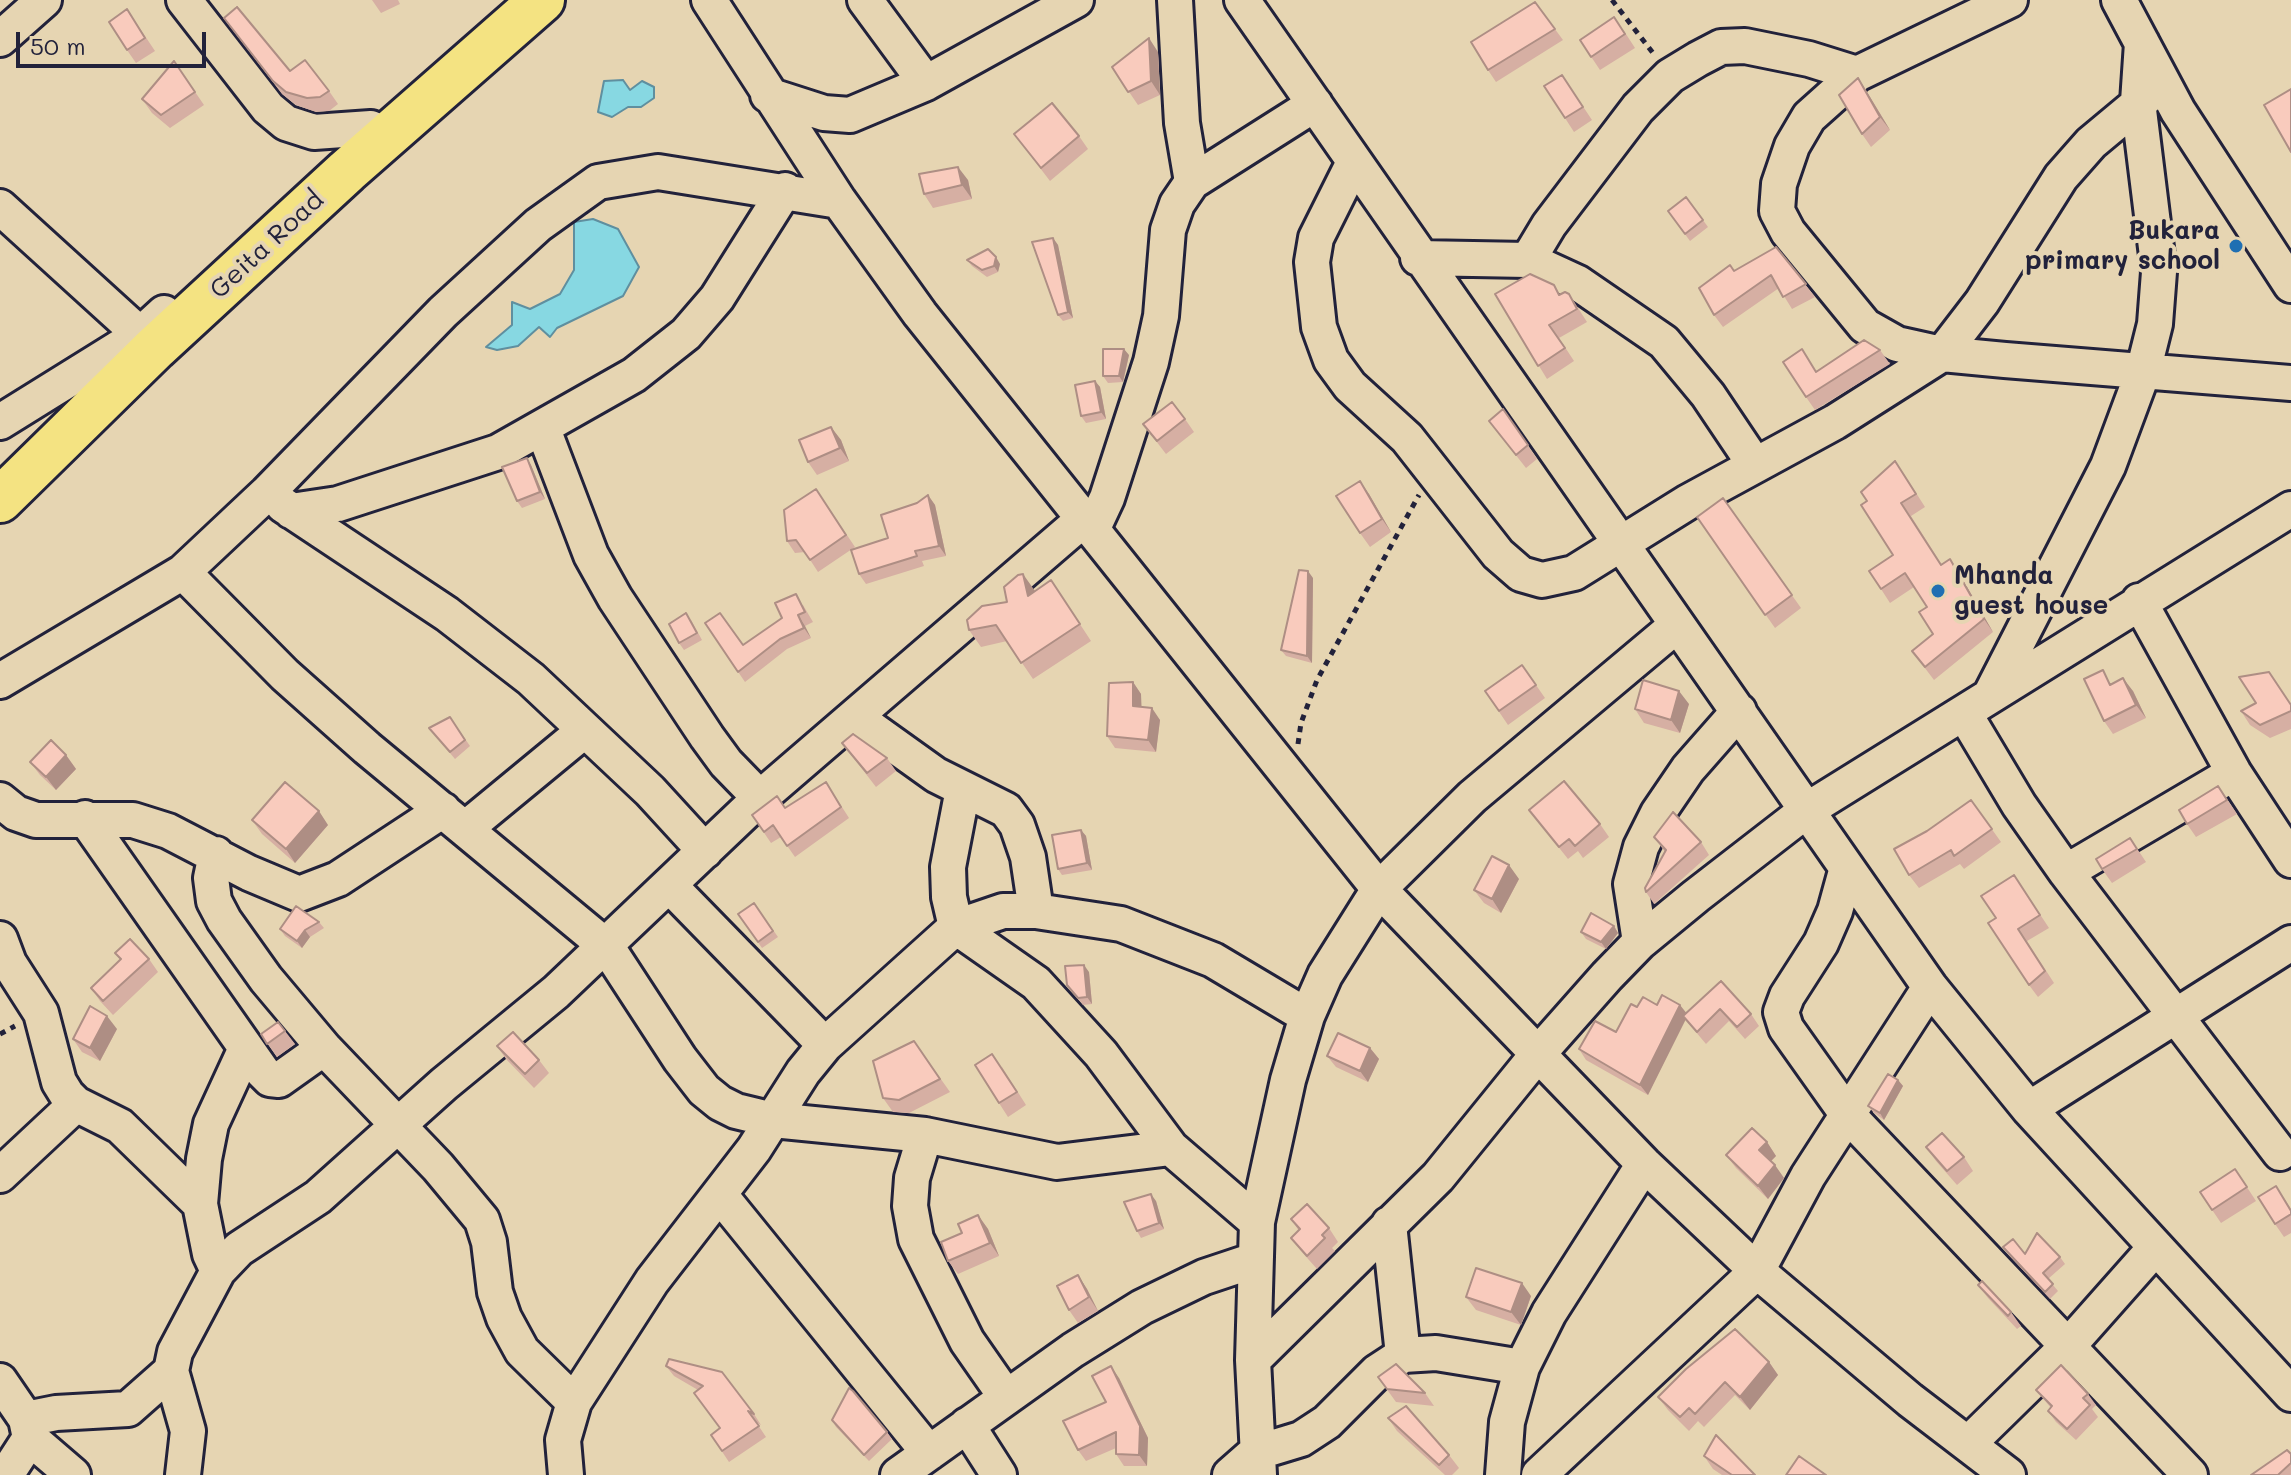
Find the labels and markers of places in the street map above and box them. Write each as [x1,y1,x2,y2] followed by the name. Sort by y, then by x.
[2025,215,2220,276] place label: Bukara primary school
[2227,237,2245,255] marker: Bukara primary school
[1954,560,2108,622] place label: Mhanda guest house
[1929,582,1947,600] marker: Mhanda guest house

